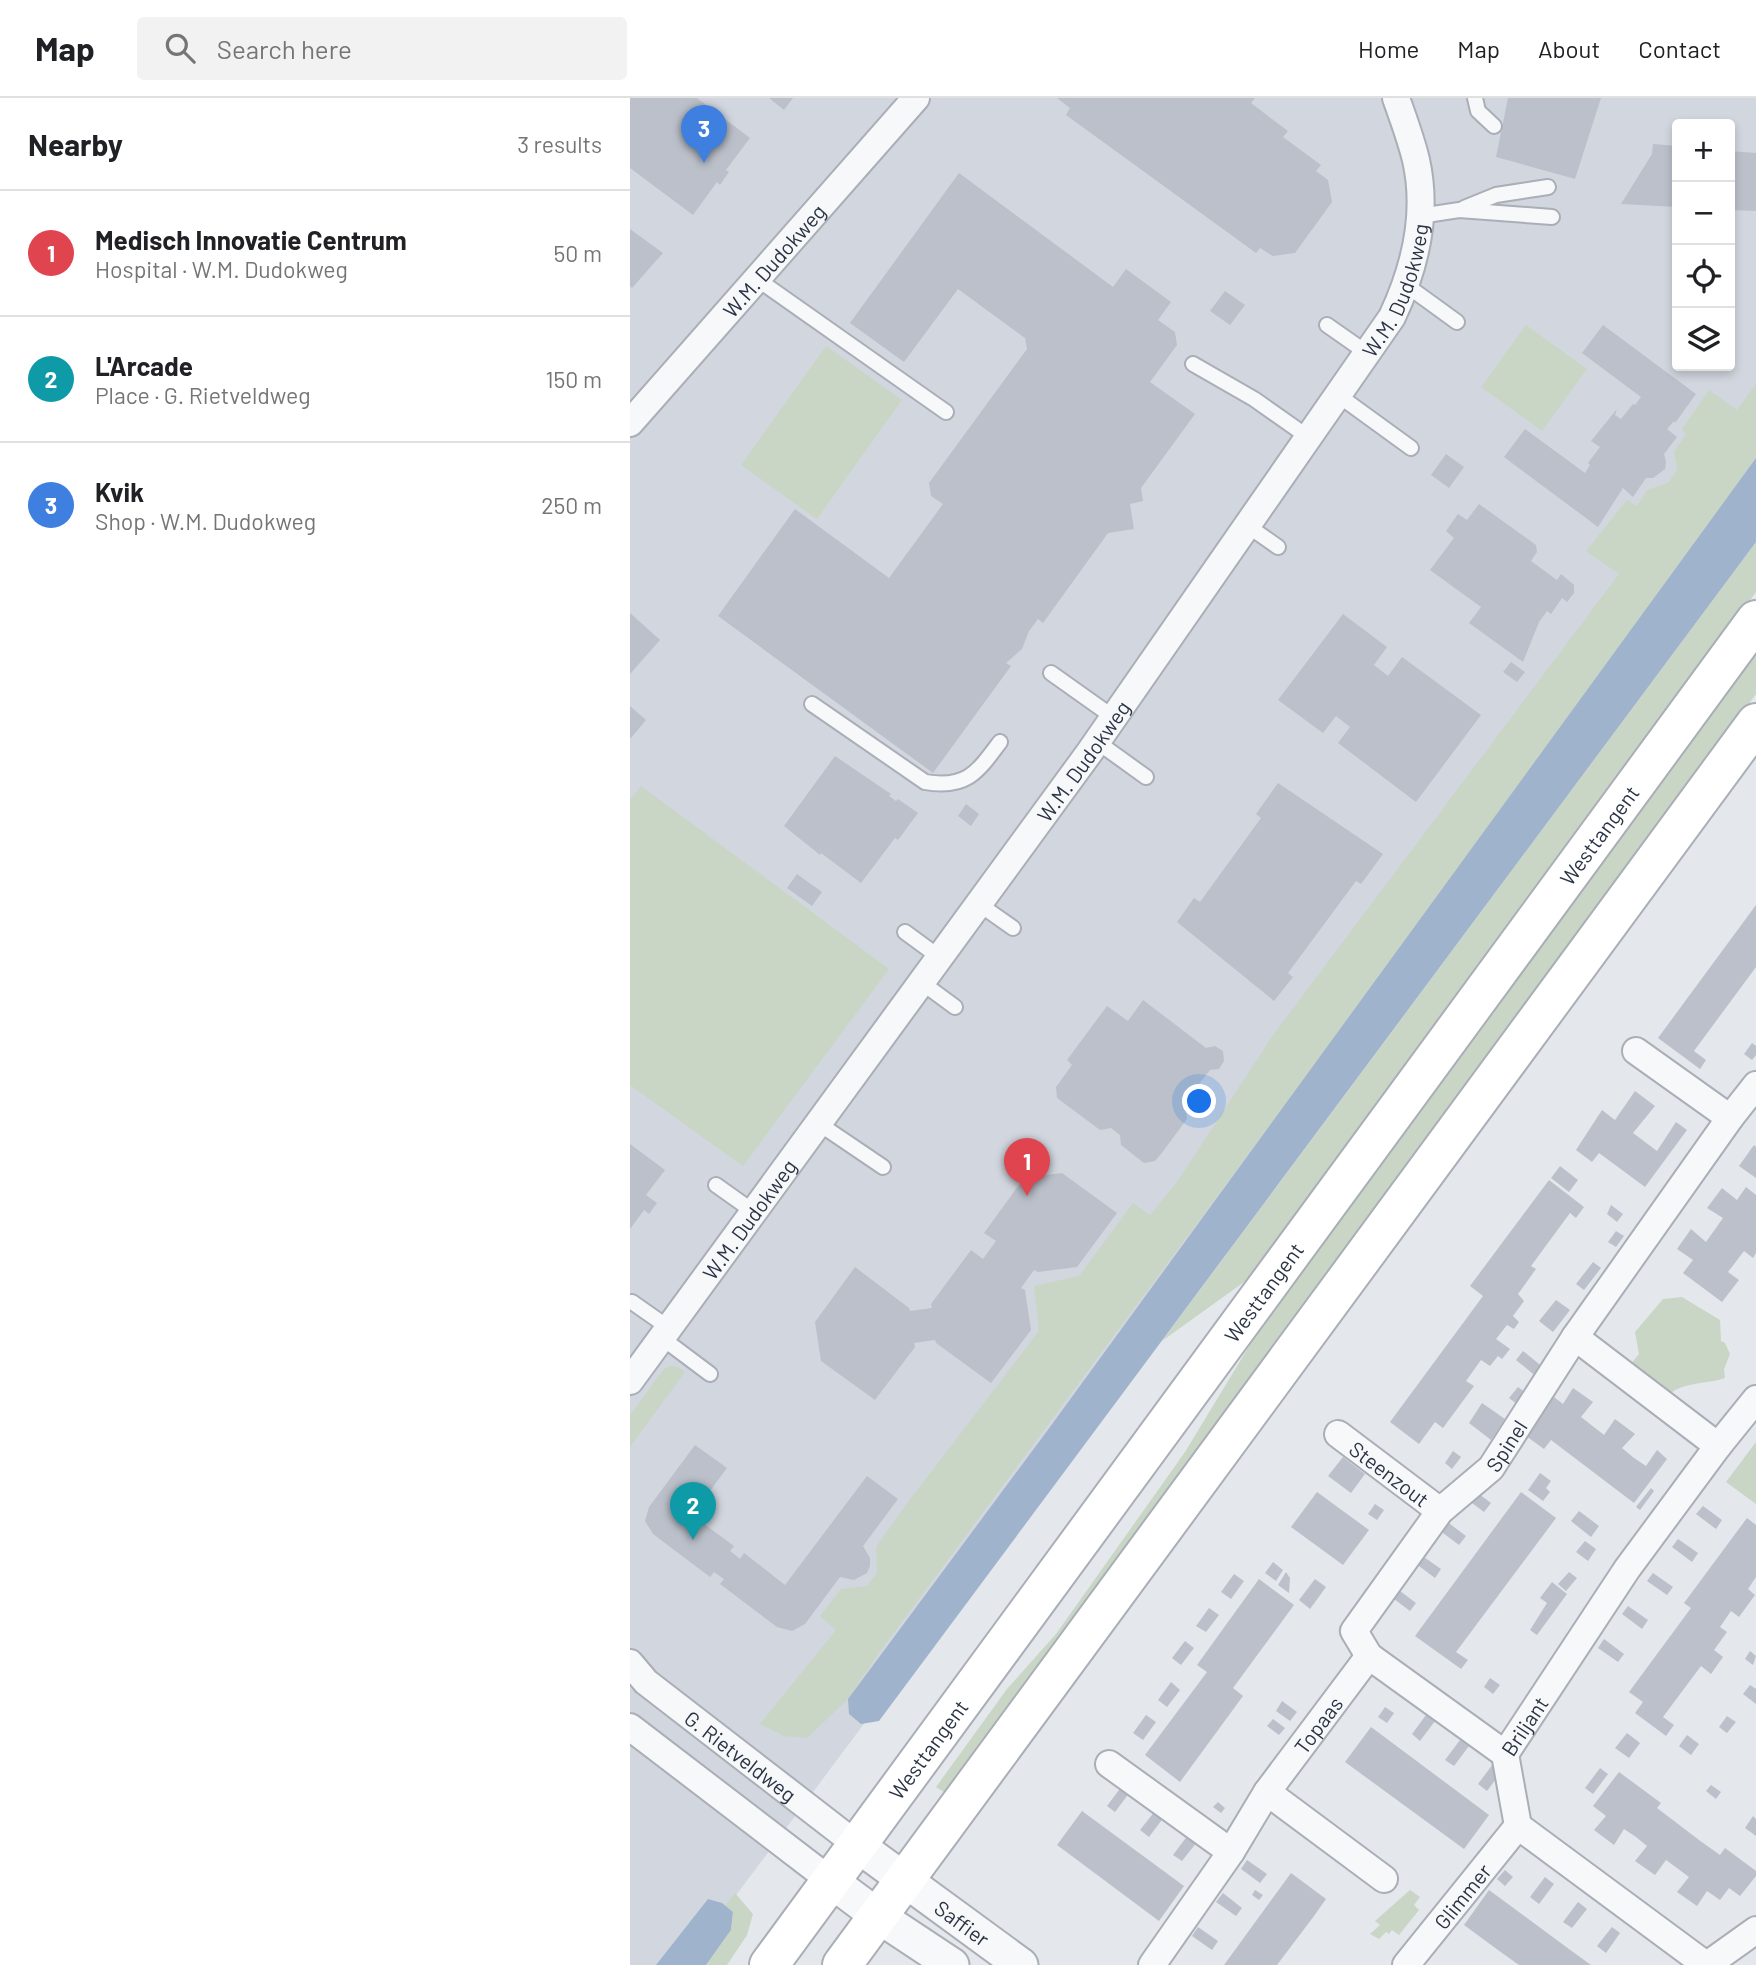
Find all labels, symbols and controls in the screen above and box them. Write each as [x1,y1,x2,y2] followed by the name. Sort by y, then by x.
[137,17,627,80] search box
[35,28,95,68] text: Map
[161,29,199,67] icon: search
[217,33,352,64] text: Search here
[1358,34,1419,63] text: Home
[1457,34,1500,63] text: Map
[1538,34,1600,63] text: About
[1638,34,1721,63] text: Contact
[681,105,727,163] pin: 3
[1672,119,1735,371] map controls
[1672,119,1735,182] button: +
[28,126,123,162] text: Nearby
[517,130,602,158] text: 3 results
[1672,182,1735,245] button: −
[717,198,830,322] street label: W.M. Dudokweg
[1356,222,1432,361] street label: W.M. Dudokweg
[95,224,407,255] text: Medisch Innovatie Centrum
[47,239,55,267] text: 1
[554,239,602,267] text: 50 m
[1672,245,1735,308] button: locate
[95,255,348,283] text: Hospital · W.M. Dudokweg
[1672,308,1735,371] button: layers
[95,350,193,381] text: L'Arcade
[45,365,57,393] text: 2
[546,365,602,393] text: 150 m
[95,381,311,409] text: Place · G. Rietveldweg
[95,476,144,507] text: Kvik
[45,491,57,519] text: 3
[541,491,602,519] text: 250 m
[95,507,316,535] text: Shop · W.M. Dudokweg
[1031,695,1134,826] street label: W.M. Dudokweg
[1554,780,1643,889] street label: Westtangent
[1182,1084,1216,1118] your location
[1004,1138,1050,1196] pin: 1
[696,1154,801,1284] street label: W.M. Dudokweg
[1218,1237,1308,1347] street label: Westtangent
[1480,1415,1531,1476] street label: Spinel
[1345,1435,1435,1511] street label: Steenzout
[670,1482,716,1540] pin: 2
[1288,1691,1347,1758] street label: Topaas
[1495,1691,1552,1760] street label: Briljant
[883,1694,972,1804] street label: Westtangent
[680,1705,802,1806] street label: G. Rietveldweg
[1428,1858,1496,1933] street label: Glimmer
[931,1894,995,1951] street label: Saffier

